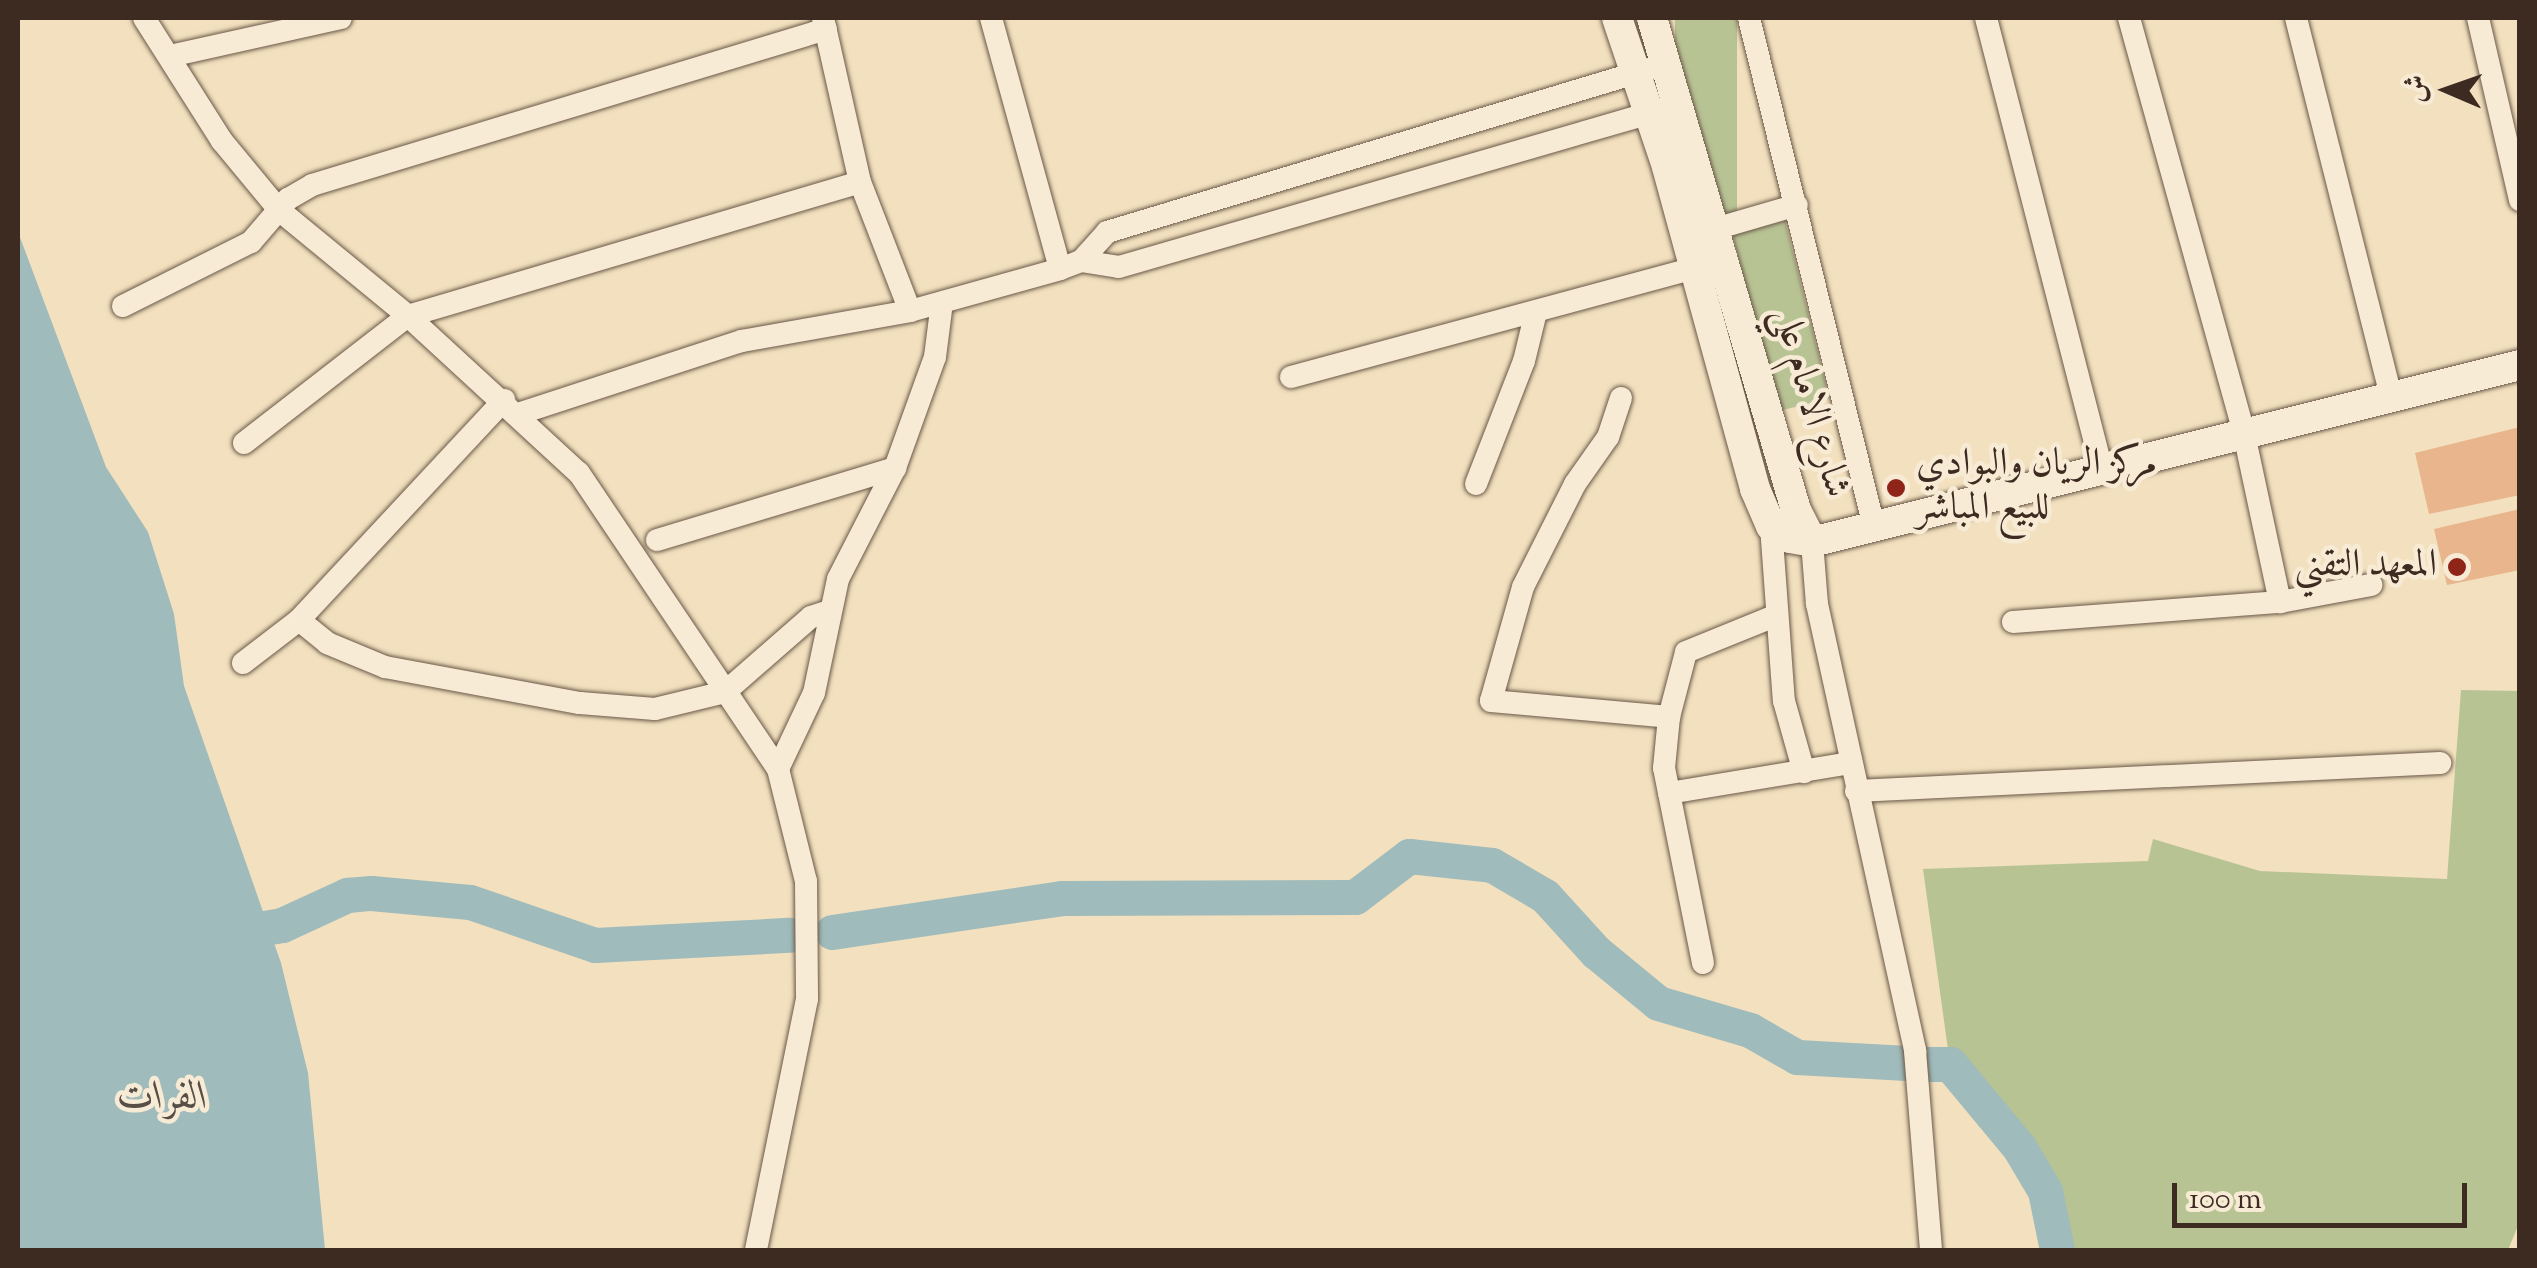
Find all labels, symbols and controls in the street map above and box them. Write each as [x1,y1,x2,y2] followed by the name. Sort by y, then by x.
[2397,40,2497,140] north arrow
[2397,74,2437,104] text: ش
[1760,303,1858,503] street label: شارع الامام علي
[1916,443,2157,532] place label: مركز الريان والبوادي للبيع المباشر
[1885,477,1907,499] marker: مركز الريان والبوادي للبيع المباشر
[2294,544,2437,590] place label: المعهد التقني
[2446,556,2468,578] marker: المعهد التقني
[118,1075,208,1123] water label: الفرات
[2177,1163,2472,1225] scale bar
[2189,1179,2262,1222] text: 100 m

